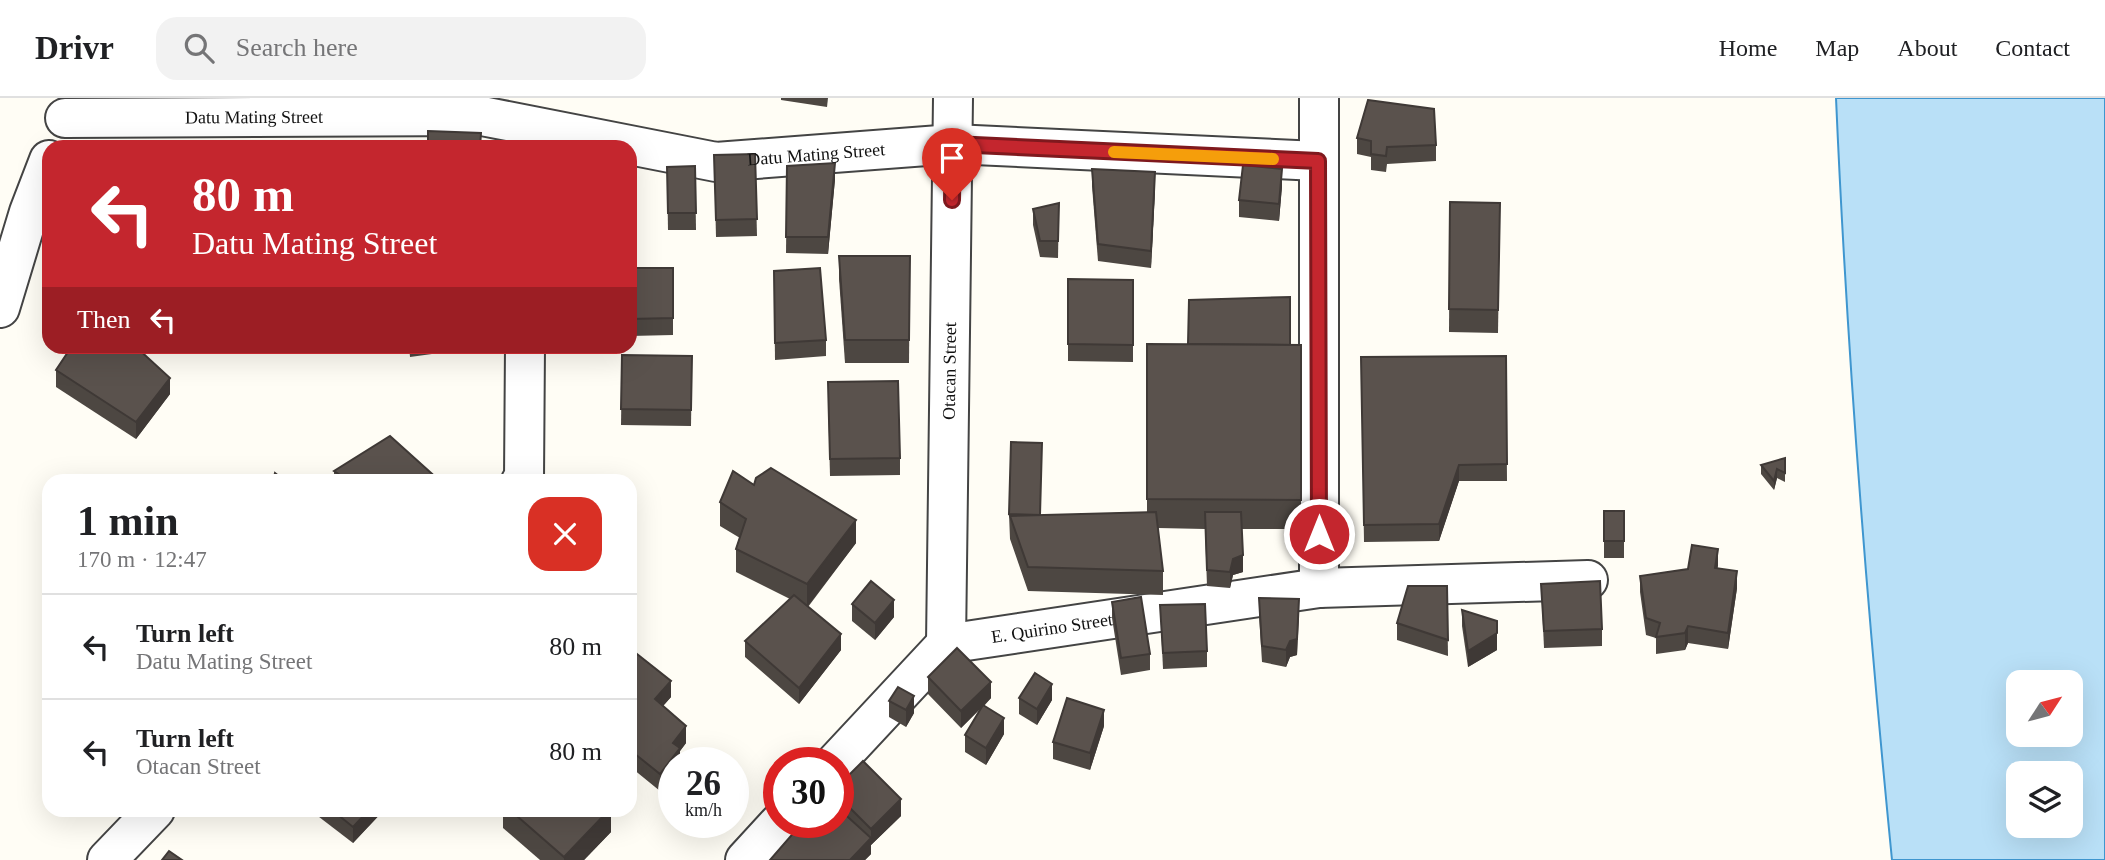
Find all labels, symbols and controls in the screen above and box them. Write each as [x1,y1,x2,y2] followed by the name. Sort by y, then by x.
[156,17,646,80] search box
[180,29,218,67] icon: search
[35,30,114,66] text: Drivr
[236,33,358,62] text: Search here
[1719,35,1777,61] text: Home
[1815,35,1859,61] text: Map
[1897,35,1957,61] text: About
[1995,35,2070,61] text: Contact
[185,107,323,127] street label: Datu Mating Street
[922,128,982,200] pin
[747,139,886,170] street label: Datu Mating Street
[933,139,971,177] icon: arrive
[192,167,294,222] text: 80 m
[77,168,168,259] icon: left
[192,225,437,261] text: Datu Mating Street
[144,301,182,339] icon: left
[77,305,130,334] text: Then
[939,322,960,420] street label: Otacan Street
[528,497,602,571] button: close
[1282,497,1356,571] position arrow
[77,498,179,544] text: 1 min
[77,547,207,572] text: 170 m · 12:47
[990,609,1114,647] street label: E. Quirino Street
[136,619,234,648] text: Turn left
[77,628,115,666] icon: left
[549,632,602,661] text: 80 m
[136,649,312,674] text: Datu Mating Street
[2006,670,2082,747] north arrow
[2006,670,2083,838] map controls
[136,724,234,753] text: Turn left
[77,733,115,771] icon: left
[549,737,602,766] text: 80 m
[763,747,854,838] speed limit sign: 30
[136,754,261,779] text: Otacan Street
[2006,761,2083,838] button: layers
[686,764,721,803] text: 26
[685,800,722,820] text: km/h

